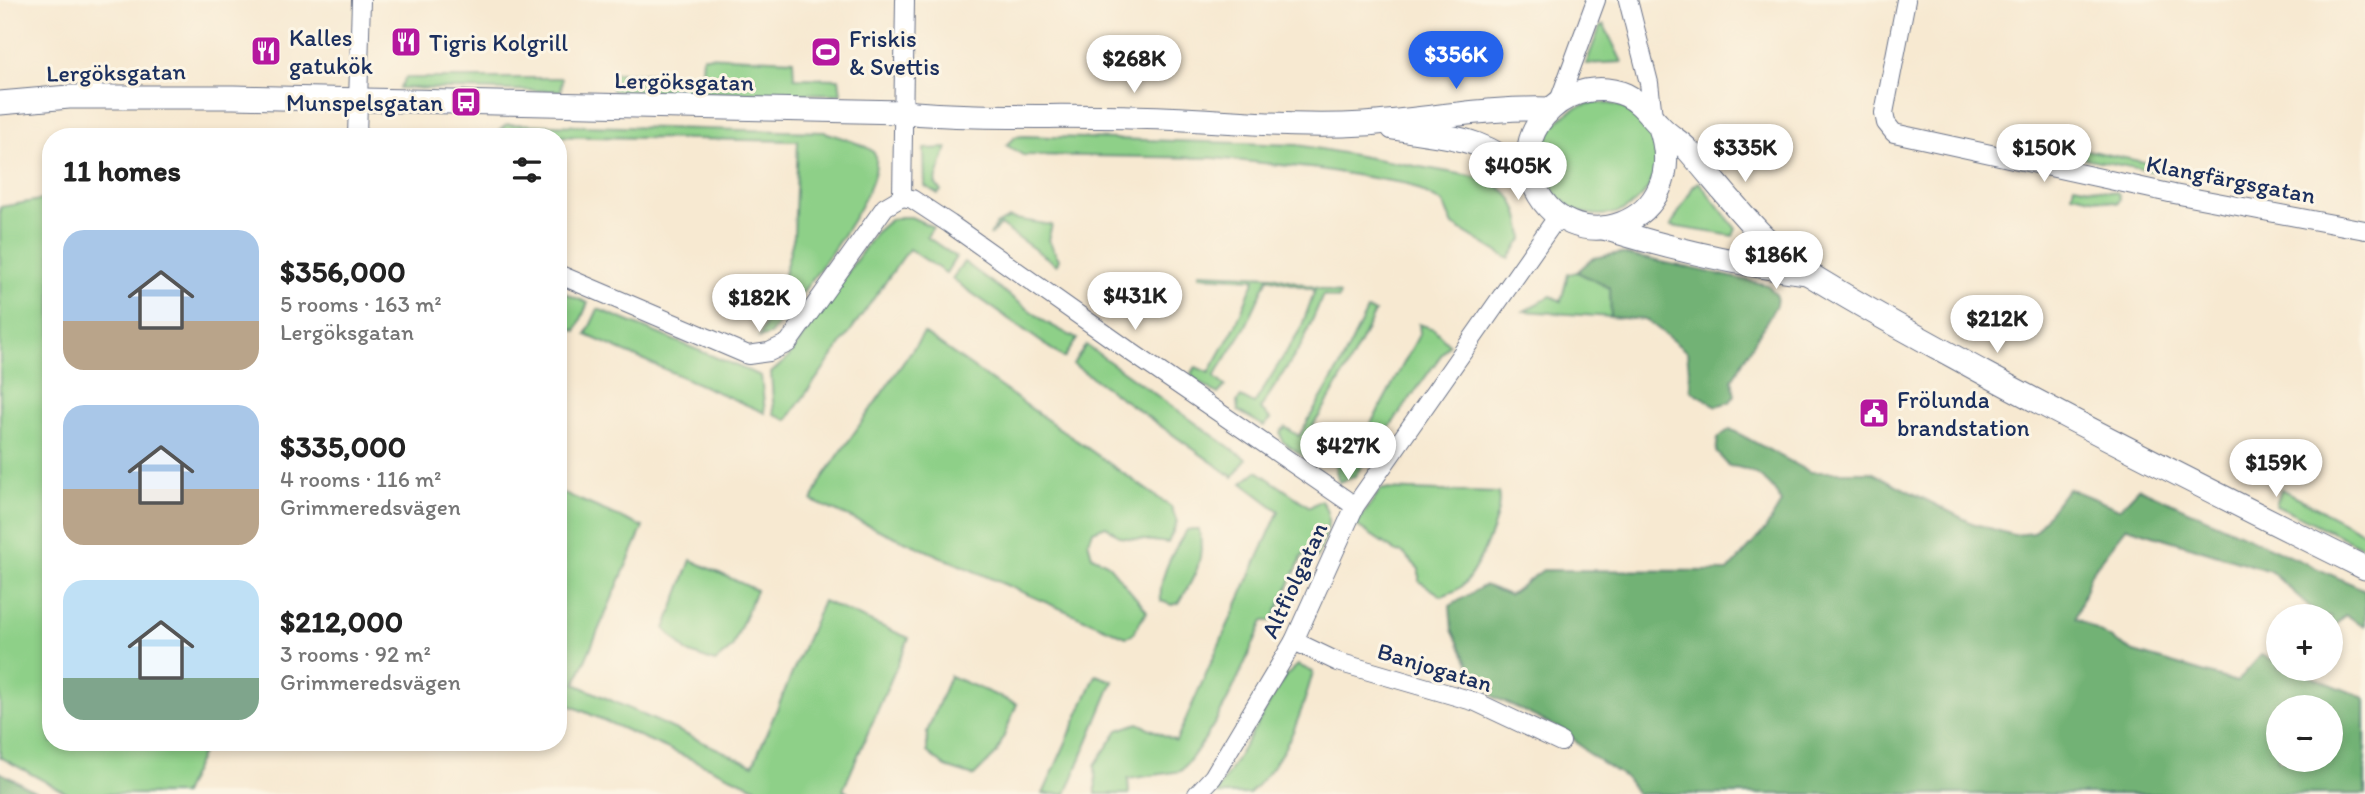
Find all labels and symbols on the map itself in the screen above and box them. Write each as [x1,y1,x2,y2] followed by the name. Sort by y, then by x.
[289,23,374,80] place label: Kalles gatukök
[849,24,940,81] place label: Friskis & Svettis
[389,25,423,59] restaurant icon: Tigris Kolgrill
[429,28,568,57] place label: Tigris Kolgrill
[1407,32,1505,91] pin: $356K
[249,34,283,68] restaurant icon: Kalles gatukök
[809,35,843,69] sports icon: Friskis & Svettis
[1085,36,1183,95] pin: $268K
[46,56,187,88] street label: Lergöksgatan
[614,65,755,97] street label: Lergöksgatan
[449,85,483,119] bus stop icon: Munspelsgatan
[286,88,443,117] place label: Munspelsgatan
[1696,124,1794,184] pin: $335K
[1995,124,2093,184] pin: $150K
[1469,142,1567,202] pin: $405K
[2144,148,2319,210] street label: Klangfärgsgatan
[1727,232,1825,291] pin: $186K
[1086,272,1184,332] pin: $431K
[710,274,808,334] pin: $182K
[1948,296,2046,355] pin: $212K
[1897,385,2030,442] place label: Frölunda brandstation
[1857,396,1891,430] public building icon: Frölunda brandstation
[1299,422,1397,482] pin: $427K
[2227,440,2325,499] pin: $159K
[1255,517,1334,643] street label: Altfiolgatan
[1374,636,1496,698] street label: Banjogatan

